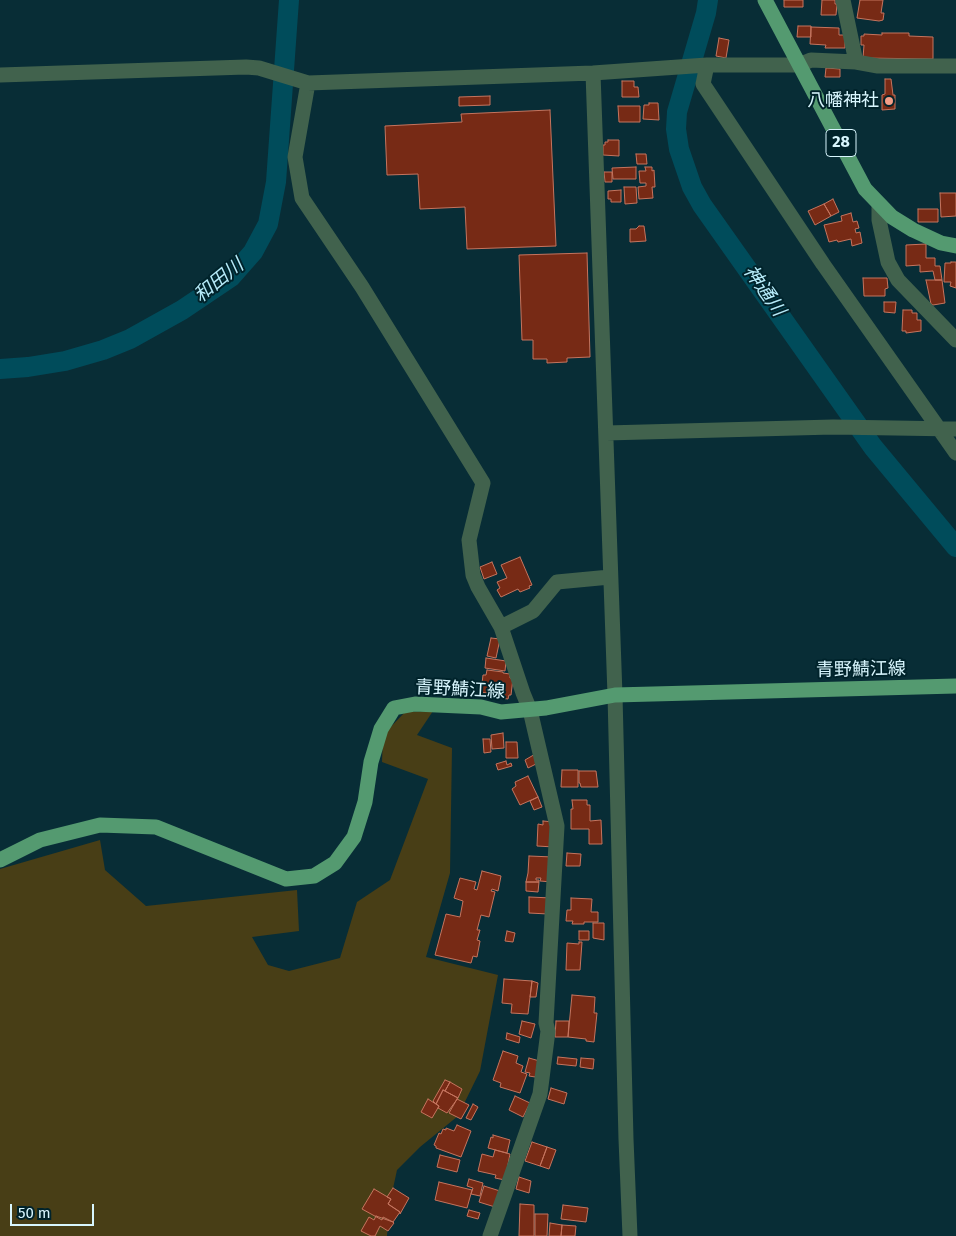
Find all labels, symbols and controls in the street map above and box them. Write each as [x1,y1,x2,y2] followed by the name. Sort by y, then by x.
[807,90,879,112] place label: 八幡神社
[883,95,895,107] marker: 八幡神社
[826,130,856,156] road number: 28
[190,254,248,308] water label: 和田川
[738,261,790,321] water label: 神通川
[816,658,906,682] street label: 青野鯖江線
[414,677,506,703] street label: 青野鯖江線
[12,1194,96,1226] scale bar
[18,1204,51,1222] text: 50 m

